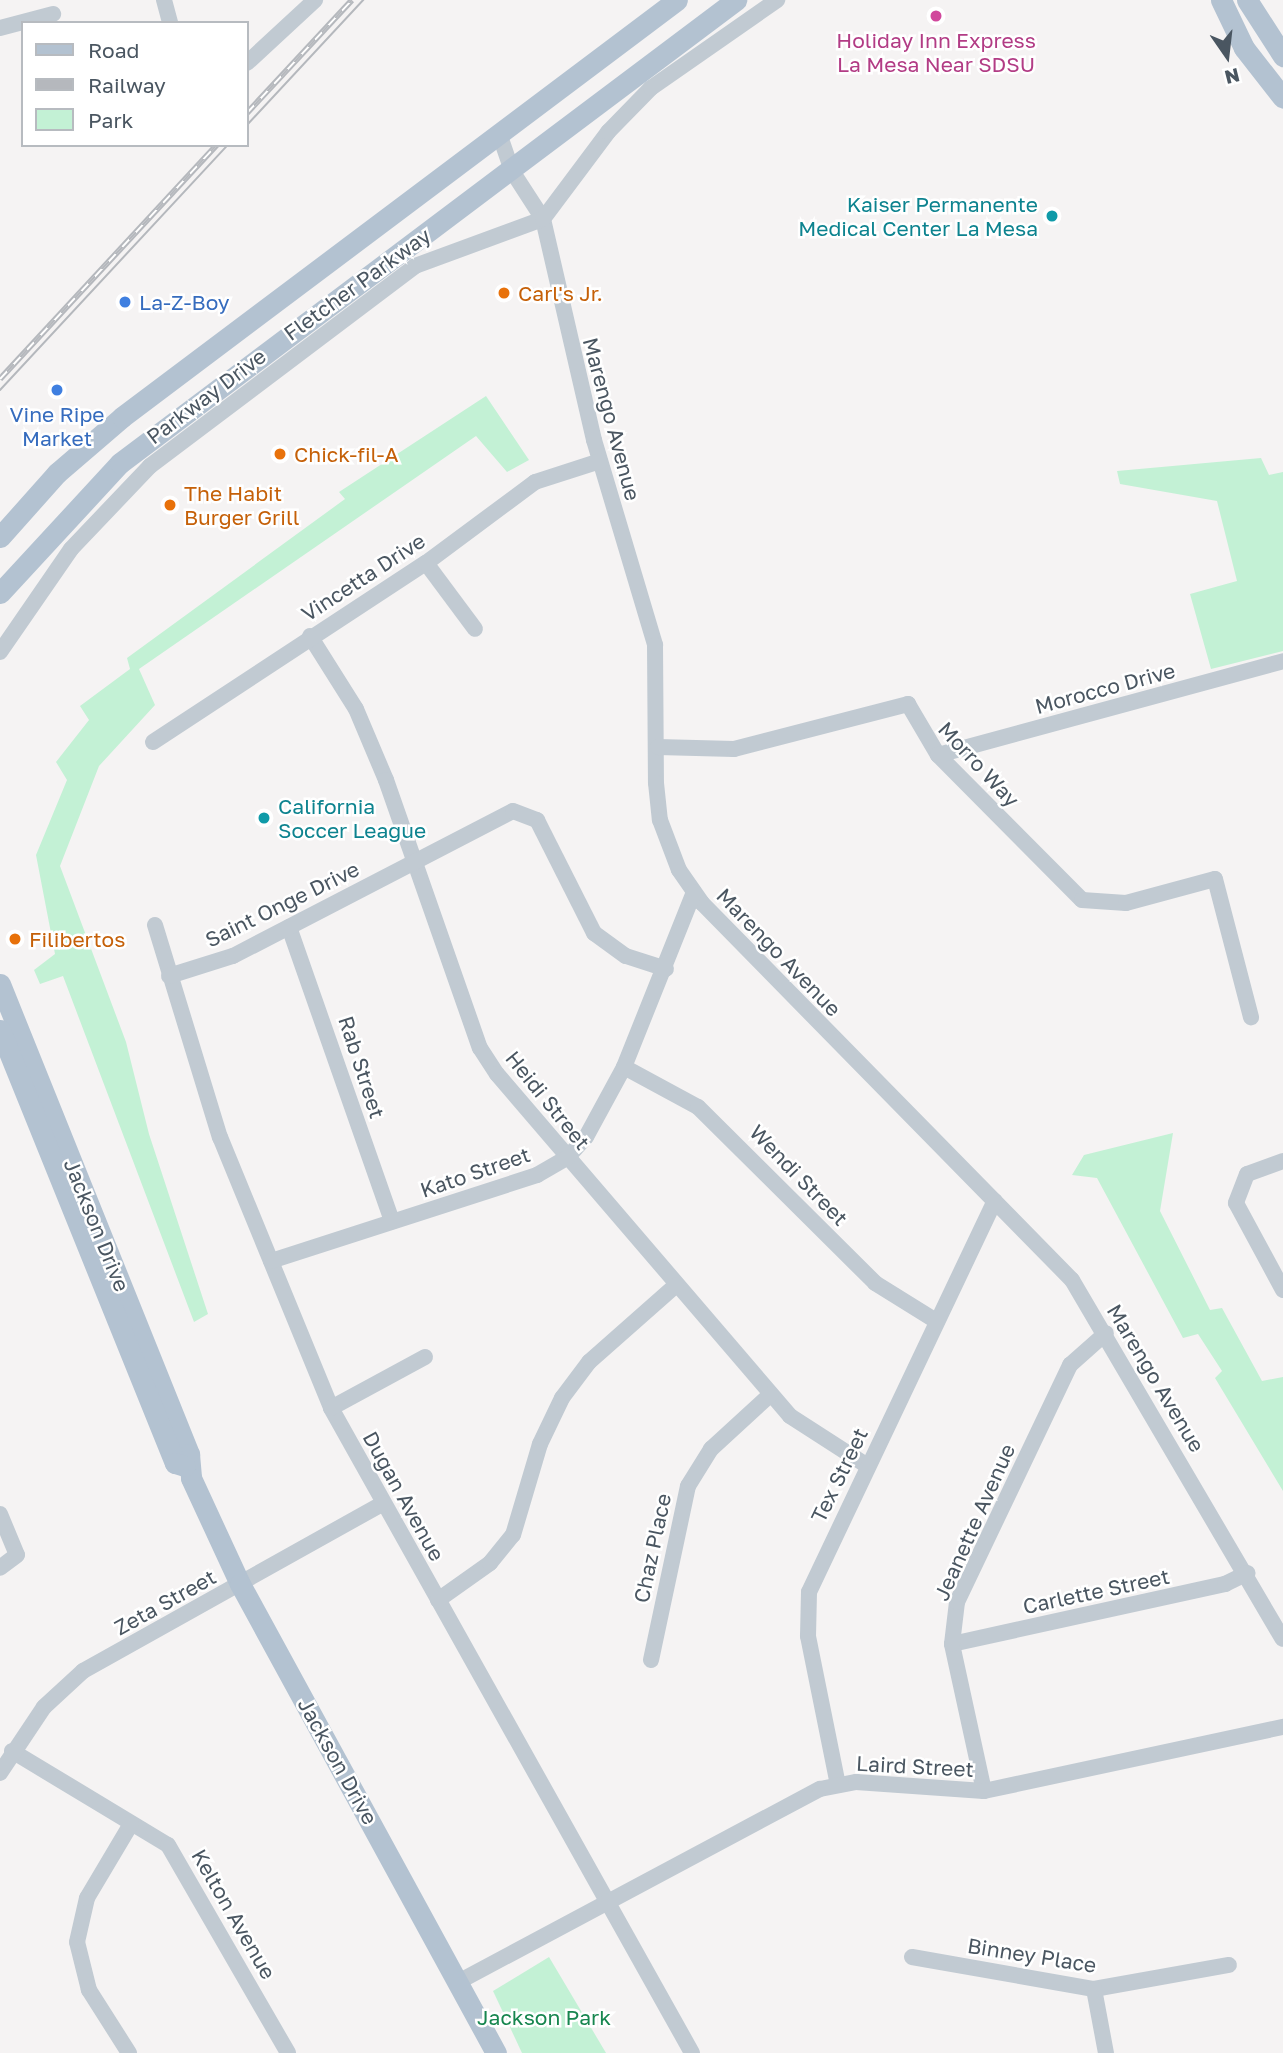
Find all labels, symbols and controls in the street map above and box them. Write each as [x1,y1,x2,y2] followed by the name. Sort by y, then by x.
[928,8,944,24] marker: Holiday Inn Express La Mesa Near SDSU
[21,21,248,147] legend
[1192,21,1262,91] north arrow
[836,27,1036,77] place label: Holiday Inn Express La Mesa Near SDSU
[88,37,139,63] text: Road
[1222,64,1242,90] text: N
[88,72,166,98] text: Railway
[88,107,133,133] text: Park
[798,191,1038,241] place label: Kaiser Permanente Medical Center La Mesa
[1044,208,1060,224] marker: Kaiser Permanente Medical Center La Mesa
[279,222,435,346] street label: Fletcher Parkway
[518,280,603,306] place label: Carl's Jr.
[496,285,512,301] marker: Carl's Jr.
[139,289,230,315] place label: La-Z-Boy
[117,294,133,310] marker: La-Z-Boy
[578,335,646,503] street label: Marengo Avenue
[141,343,271,449] street label: Parkway Drive
[49,382,65,398] marker: Vine Ripe Market
[9,401,105,451] place label: Vine Ripe Market
[294,441,398,467] place label: Chick-fil-A
[272,446,288,462] marker: Chick-fil-A
[184,480,299,530] place label: The Habit Burger Grill
[162,497,178,513] marker: The Habit Burger Grill
[297,528,429,626] street label: Vincetta Drive
[1032,657,1178,719] street label: Morocco Drive
[933,716,1025,812] street label: Morro Way
[278,793,426,843] place label: California Soccer League
[256,810,272,826] marker: California Soccer League
[201,856,363,952] street label: Saint Onge Drive
[712,883,846,1021] street label: Marengo Avenue
[29,926,125,952] place label: Filibertos
[7,931,23,947] marker: Filibertos
[334,1013,390,1121] street label: Rab Street
[501,1046,595,1154] street label: Heidi Street
[745,1119,853,1231] street label: Wendi Street
[417,1141,533,1203] street label: Kato Street
[59,1155,135,1295] street label: Jackson Drive
[1102,1300,1210,1456] street label: Marengo Avenue
[805,1424,873,1526] street label: Tex Street
[358,1427,450,1565] street label: Dugan Avenue
[928,1440,1020,1604] street label: Jeanette Avenue
[628,1491,676,1605] street label: Chaz Place
[1020,1563,1172,1619] street label: Carlette Street
[110,1564,220,1640] street label: Zeta Street
[293,1693,383,1829] street label: Jackson Drive
[855,1750,975,1782] street label: Laird Street
[187,1845,281,1983] street label: Kelton Avenue
[966,1932,1098,1978] street label: Binney Place
[477,2004,611,2030] park label: Jackson Park

